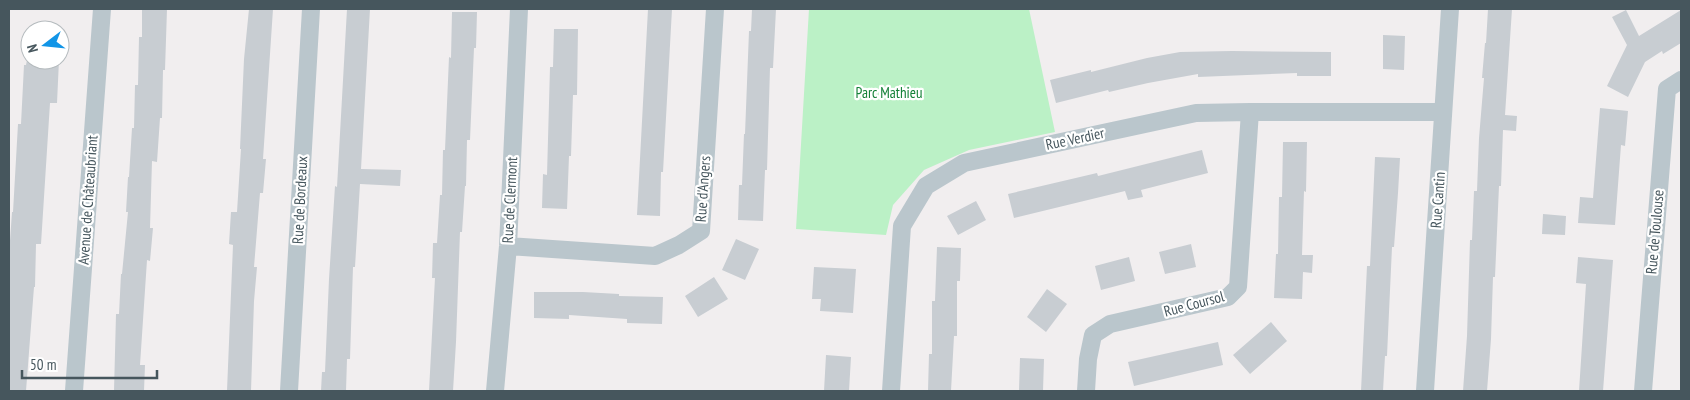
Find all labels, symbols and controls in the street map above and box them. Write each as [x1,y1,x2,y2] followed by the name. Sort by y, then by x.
[20,20,70,70] north arrow
[23,42,42,55] text: N
[856,83,922,102] park label: Parc Mathieu
[1044,123,1107,154] street label: Rue Verdier
[73,135,102,265] street label: Avenue de Châteaubriant
[691,155,714,223] street label: Rue d'Angers
[288,156,311,244] street label: Rue de Bordeaux
[498,156,521,244] street label: Rue de Clermont
[1426,171,1449,229] street label: Rue Cantin
[1641,189,1668,275] street label: Rue de Toulouse
[1162,286,1227,321] street label: Rue Coursol
[22,348,158,380] scale bar
[30,355,56,374] text: 50 m

